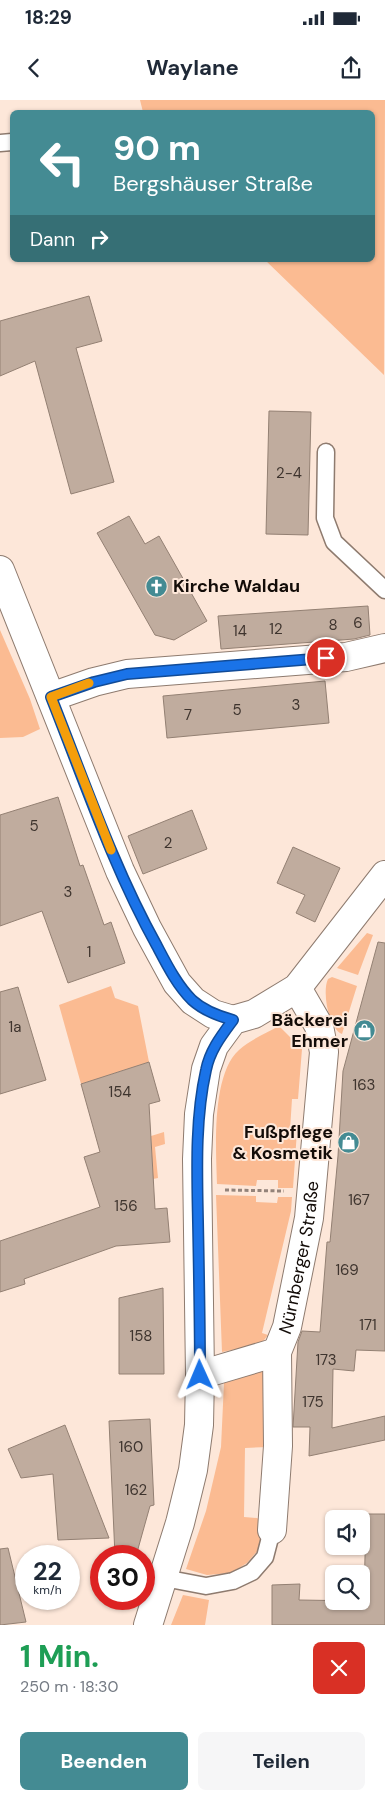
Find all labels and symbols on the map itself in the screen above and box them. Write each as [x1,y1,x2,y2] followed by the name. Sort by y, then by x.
[276,463,302,483] house number: 2-4
[145,574,169,598] church icon: Kirche Waldau
[173,574,300,598] place label: Kirche Waldau
[353,613,363,633] house number: 6
[328,615,338,635] house number: 8
[269,619,283,639] house number: 12
[233,621,247,641] house number: 14
[305,637,347,679] pin
[292,695,300,715] house number: 3
[232,700,242,720] house number: 5
[184,705,192,725] house number: 7
[29,816,39,836] house number: 5
[164,833,172,853] house number: 2
[64,882,72,902] house number: 3
[87,942,91,962] house number: 1
[272,1008,348,1053] place label: Bäckerei Ehmer
[9,1017,21,1037] house number: 1a
[352,1018,376,1042] shop icon: Bäckerei Ehmer
[353,1075,375,1095] house number: 163
[109,1082,131,1102] house number: 154
[232,1120,334,1165] place label: Fußpflege & Kosmetik
[337,1130,361,1154] shop icon: Fußpflege & Kosmetik
[273,1180,324,1338] street label: Nürnberger Straße
[348,1190,370,1210] house number: 167
[114,1196,138,1216] house number: 156
[335,1260,359,1280] house number: 169
[359,1315,377,1335] house number: 171
[130,1326,152,1346] house number: 158
[173,1348,225,1400] position arrow
[315,1350,337,1370] house number: 173
[302,1392,324,1412] house number: 175
[119,1437,143,1457] house number: 160
[125,1480,147,1500] house number: 162
[90,1545,155,1610] speed limit sign: 30

